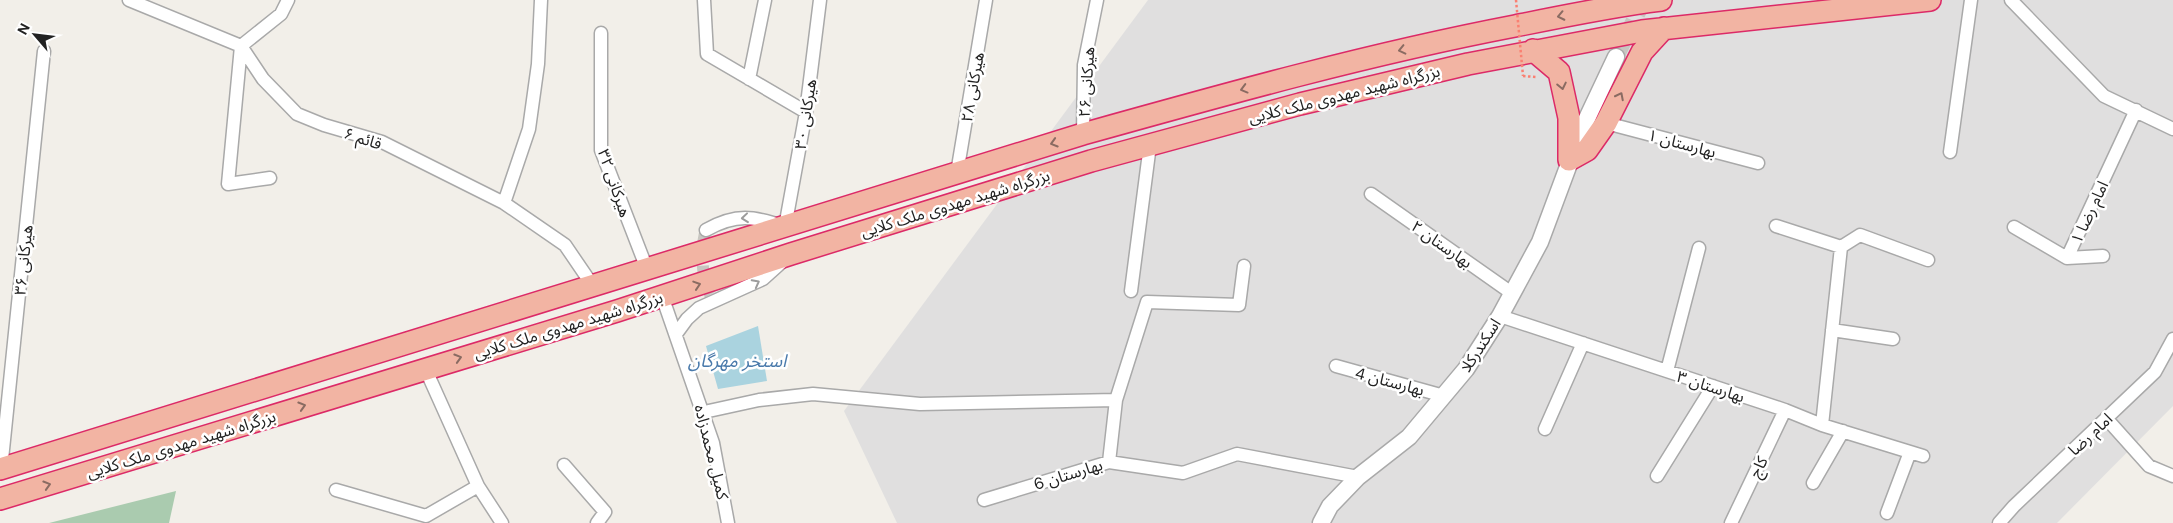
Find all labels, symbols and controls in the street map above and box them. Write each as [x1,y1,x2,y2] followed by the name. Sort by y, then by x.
[10,10,60,60] north arrow
[1556,11,1565,21] one-way arrow
[13,20,34,38] text: N
[1397,44,1406,55] one-way arrow
[1074,46,1099,118] street label: هیرکانی ۲۶
[956,50,989,124] street label: هیرکانی ۲۸
[1246,60,1442,128] street label: بزرگراه شهید مهدوی ملک کلایی
[790,77,821,151] street label: هیرکانی ۳۰
[1557,82,1567,91] one-way arrow
[1241,84,1249,94] one-way arrow
[1614,92,1624,101] one-way arrow
[341,123,384,156] street label: قائم ۶
[1645,124,1718,163] street label: بهارستان ۱
[1050,137,1059,147] one-way arrow
[593,146,636,220] street label: هیرکانی ۳۲
[858,165,1052,242] street label: بزرگراه شهید مهدوی ملک کلایی
[2066,178,2115,248] street label: امام رضا ۱
[741,213,749,224] one-way arrow
[1407,216,1476,273] street label: بهارستان ۲
[9,224,38,296] street label: هیرکانی ۳۶
[751,279,760,289] one-way arrow
[692,280,700,290] one-way arrow
[471,287,665,364] street label: بزرگراه شهید مهدوی ملک کلایی
[1455,314,1506,376] street label: اسکندرکلا
[688,349,788,373] water label: استخر مهرگان
[453,354,461,364] one-way arrow
[1353,362,1427,401] street label: بهارستان 4
[1674,366,1747,407] street label: بهارستان ۳
[298,401,306,411] one-way arrow
[690,402,734,502] street label: کمیل محمدزاده
[84,406,278,483] street label: بزرگراه شهید مهدوی ملک کلایی
[2064,408,2118,462] street label: امام رضا
[1744,453,1775,482] street label: کاج
[1031,454,1105,495] street label: بهارستان 6
[42,481,50,491] one-way arrow

